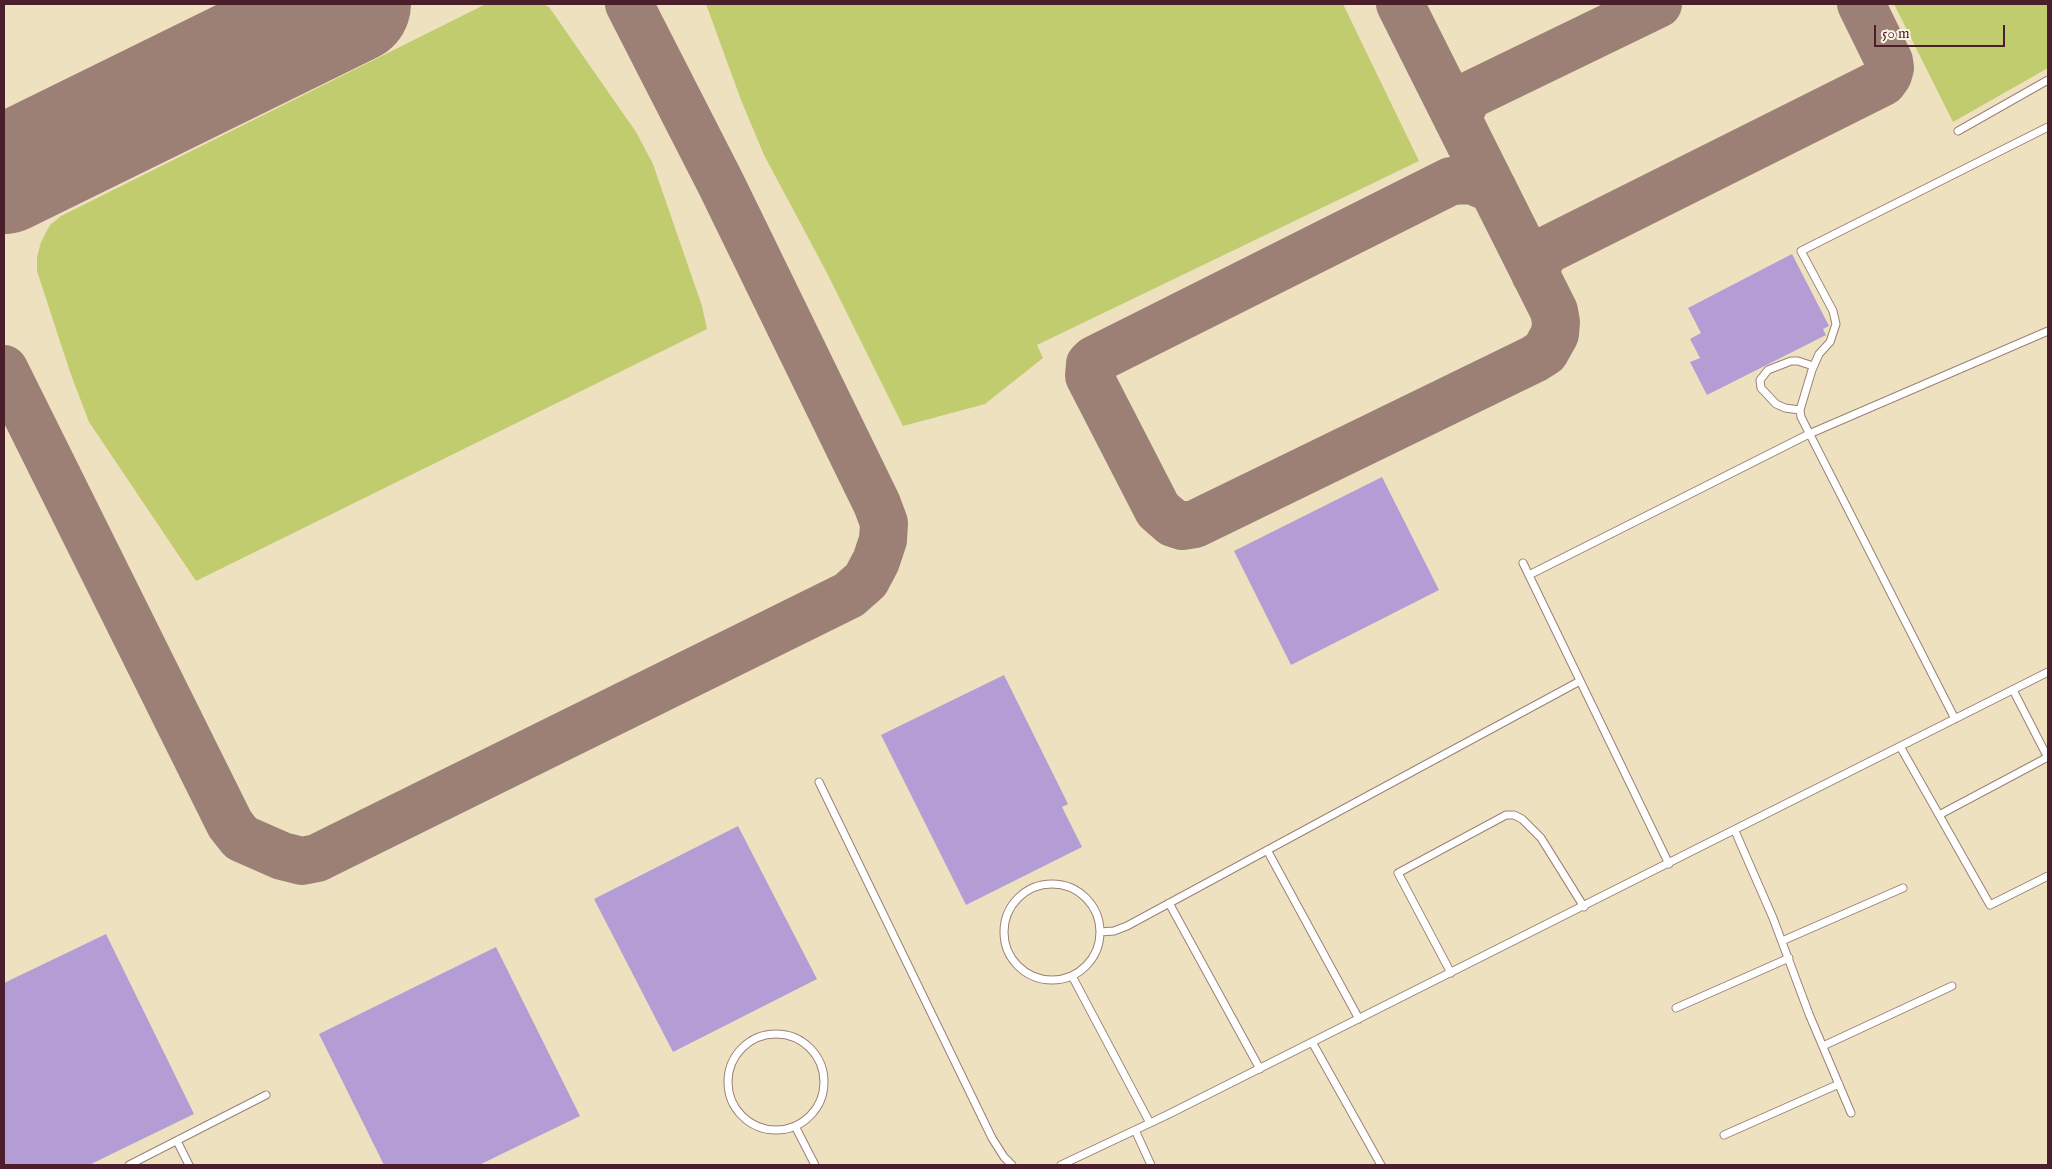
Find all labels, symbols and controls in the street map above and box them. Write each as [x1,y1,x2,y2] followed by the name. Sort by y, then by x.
[1877,15,2008,47] scale bar
[1882,24,1910,43] text: 50 m

